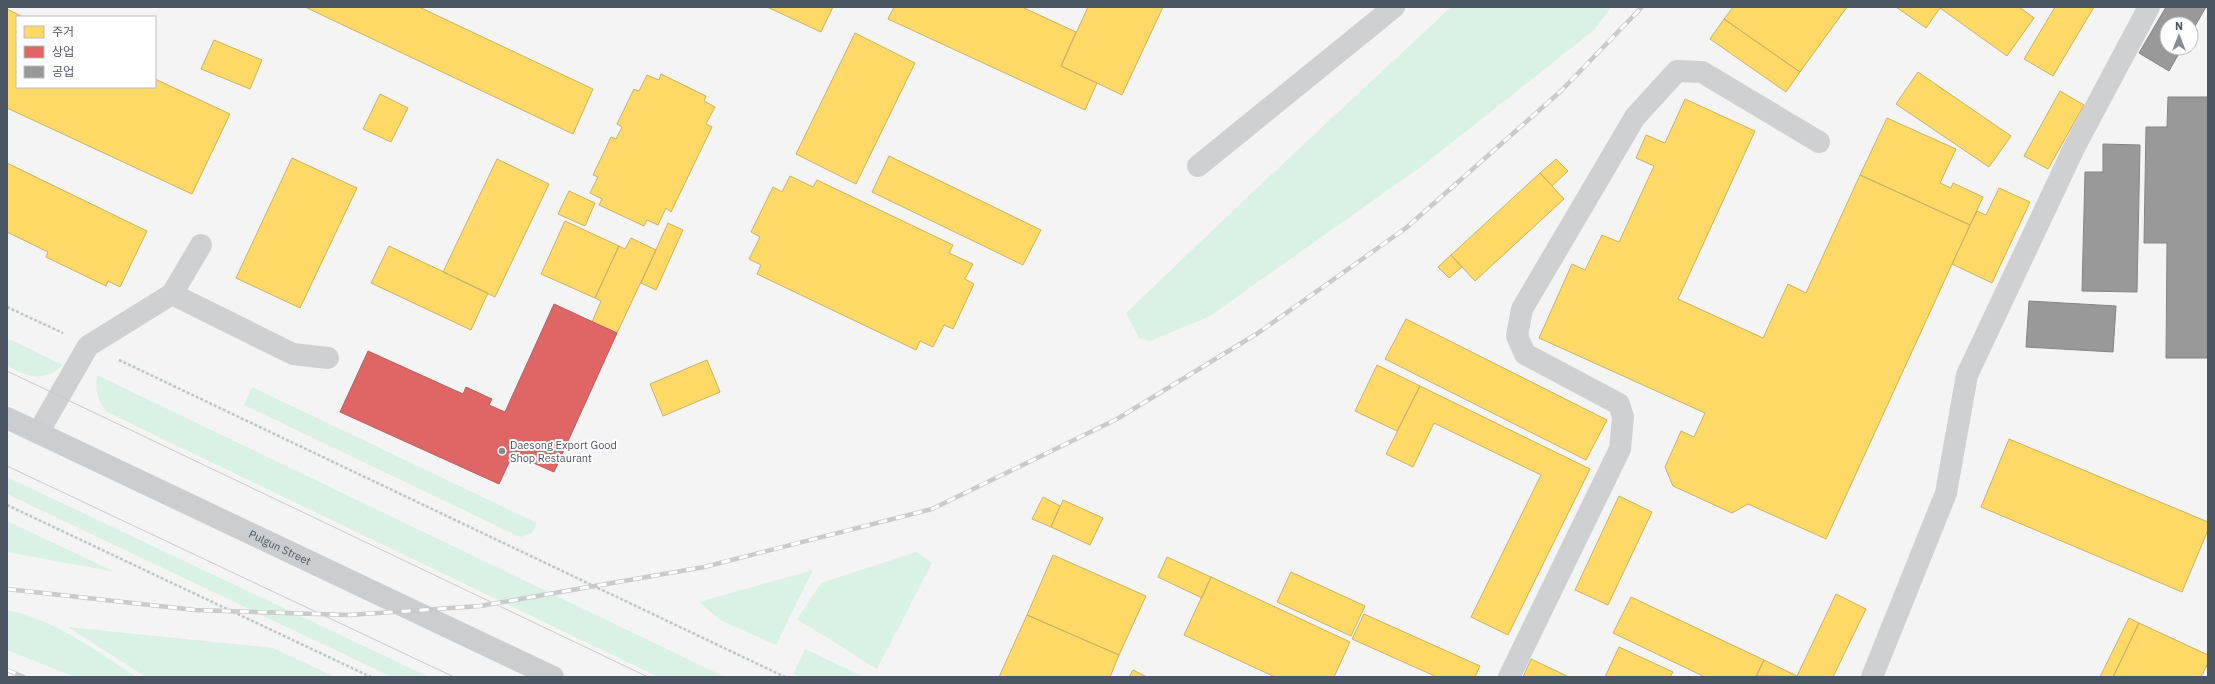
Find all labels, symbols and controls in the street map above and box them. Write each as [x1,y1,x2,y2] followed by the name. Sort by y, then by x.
[16,16,156,88] legend
[2159,16,2199,56] north arrow
[2175,19,2183,33] text: N
[52,24,74,39] text: 주거
[52,44,74,59] text: 상업
[52,64,74,79] text: 공업
[510,438,617,465] place label: Daesong Export Good Shop Restaurant
[497,446,507,456] marker: Daesong Export Good Shop Restaurant
[247,527,313,568] street label: Pulgun Street

